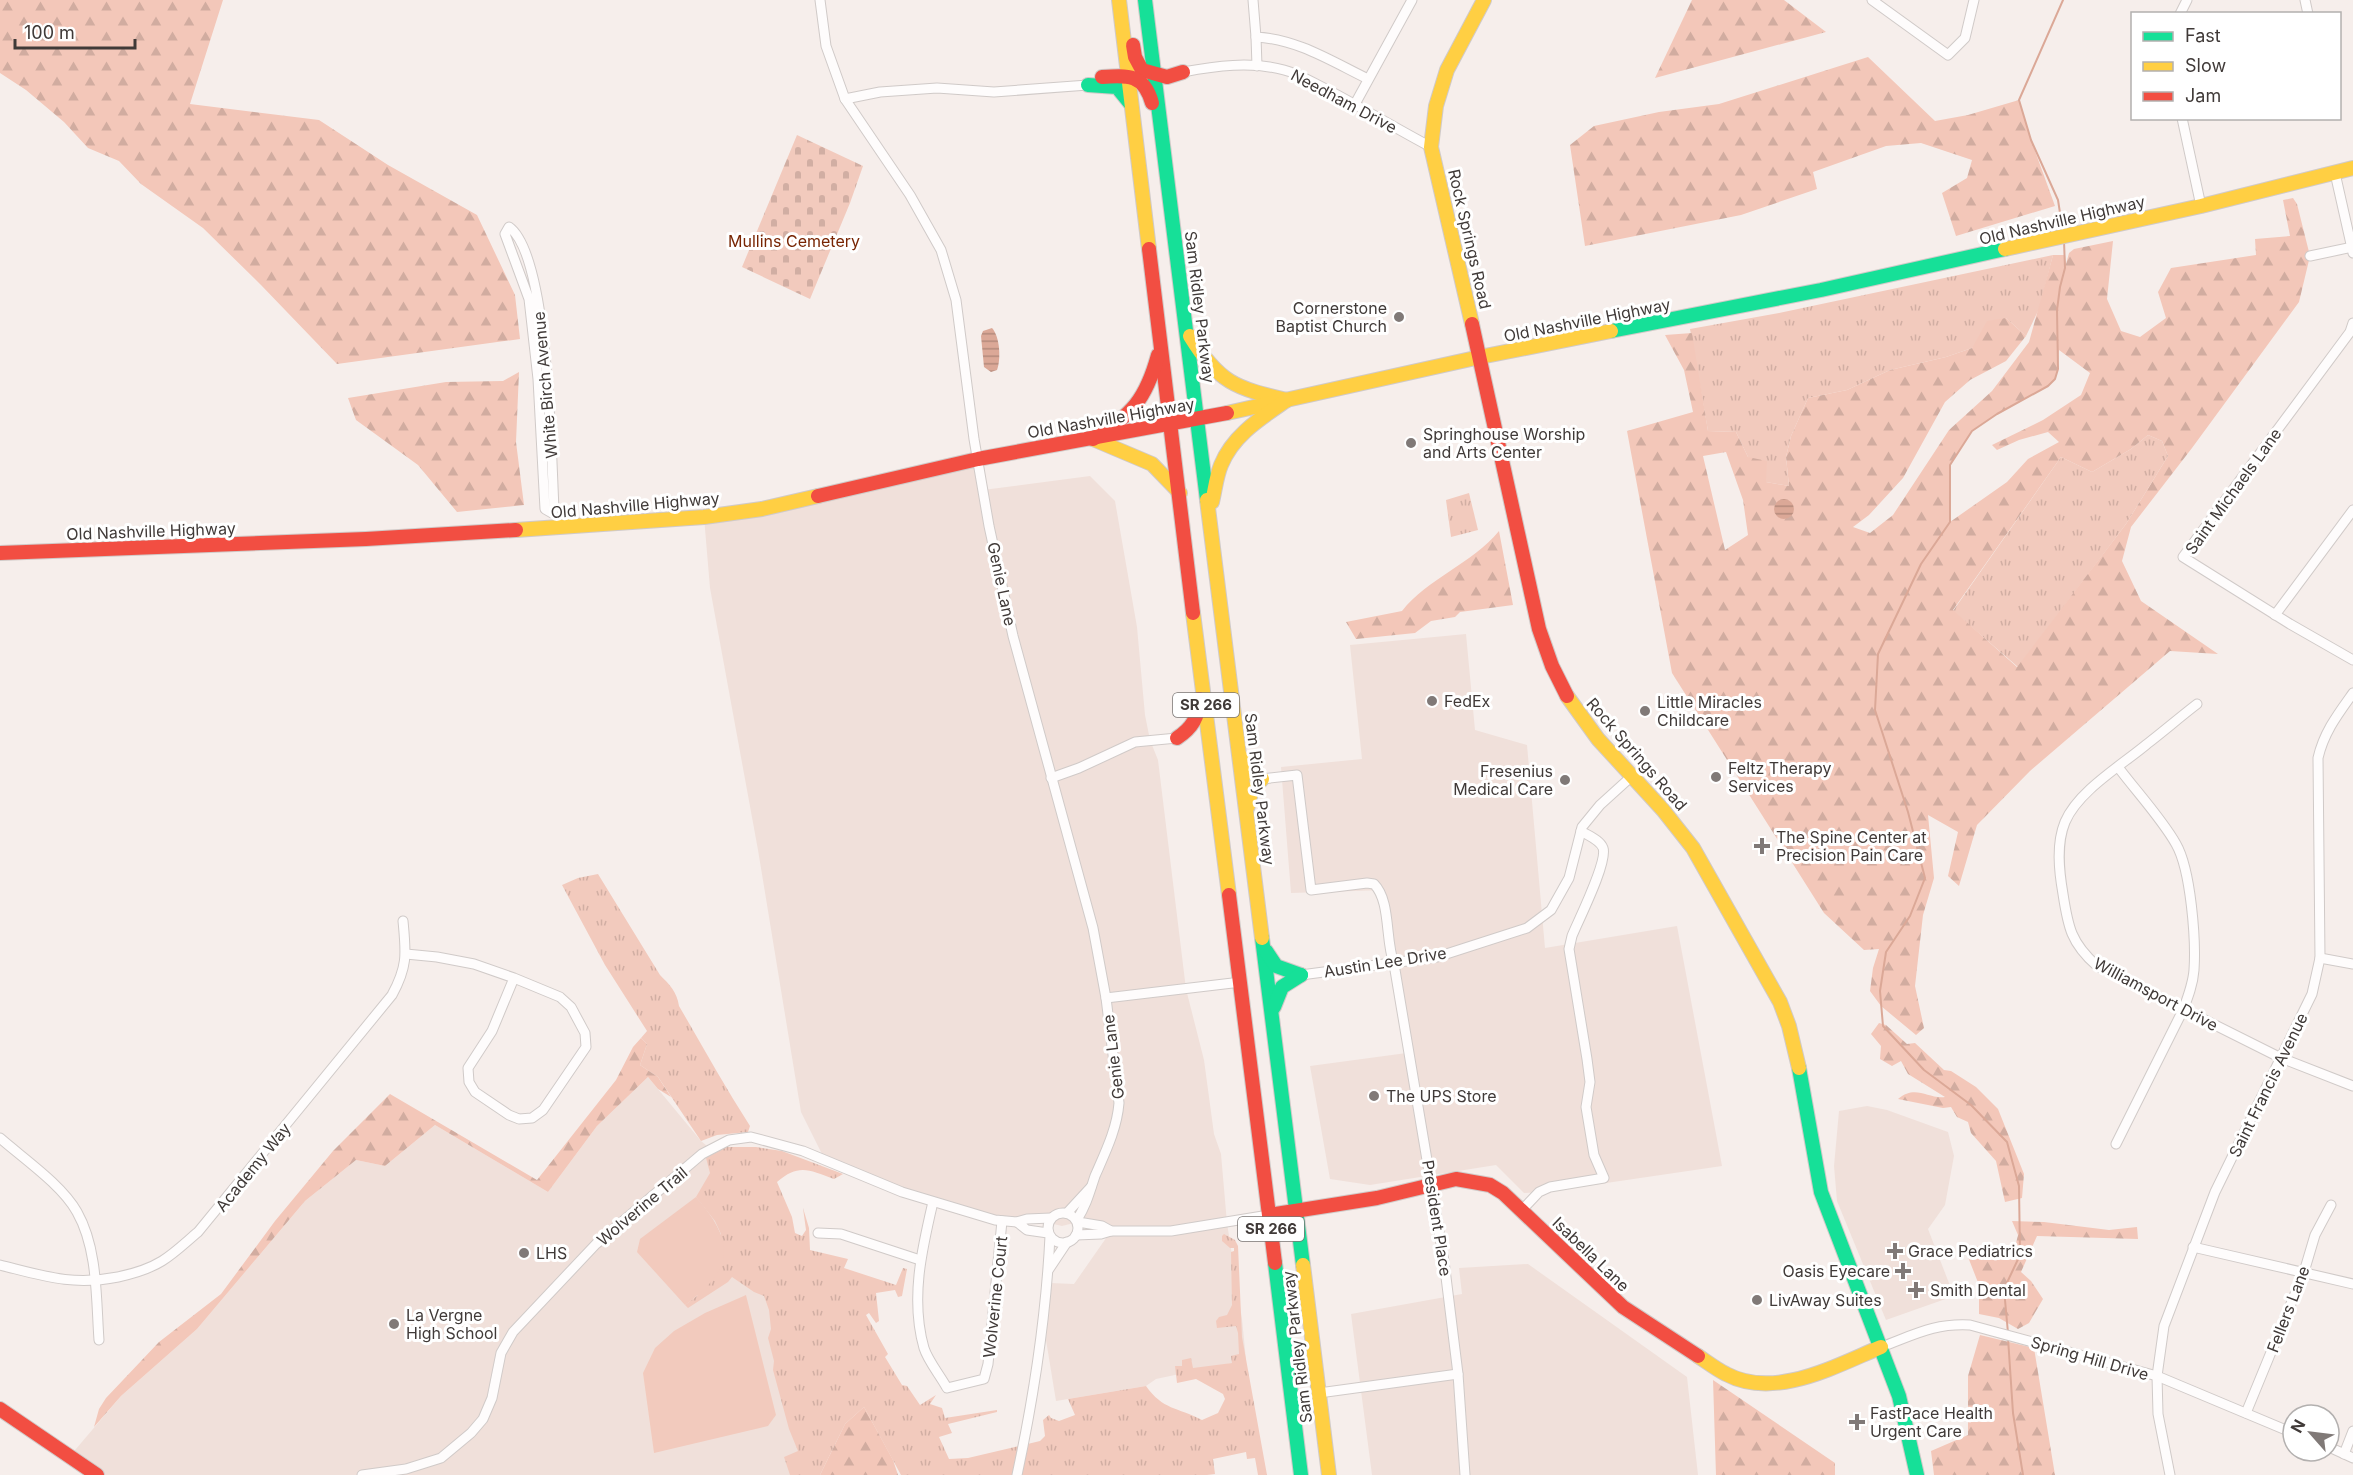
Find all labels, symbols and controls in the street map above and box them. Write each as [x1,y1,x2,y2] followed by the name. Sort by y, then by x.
[15,12,135,50] scale bar
[2131,12,2341,120] legend
[24,22,75,43] text: 100 m
[2185,25,2221,46] text: Fast
[2185,55,2226,76] text: Slow
[1288,65,1400,137] street label: Needham Drive
[2185,85,2221,106] text: Jam
[1444,167,1496,311] street label: Rock Springs Road
[1977,191,2147,249] street label: Old Nashville Highway
[1181,230,1219,384] street label: Sam Ridley Parkway
[728,231,860,251] park label: Mullins Cemetery
[1502,294,1672,346] street label: Old Nashville Highway
[1275,298,1387,336] place label: Cornerstone Baptist Church
[1392,310,1406,324] marker: Cornerstone Baptist Church
[529,311,561,459] street label: White Birch Avenue
[1026,393,1196,443] street label: Old Nashville Highway
[1423,424,1585,462] place label: Springhouse Worship and Arts Center
[2180,424,2286,558] street label: Saint Michaels Lane
[1404,436,1418,450] marker: Springhouse Worship and Arts Center
[550,488,720,522] street label: Old Nashville Highway
[66,518,236,544] street label: Old Nashville Highway
[983,540,1021,628] street label: Genie Lane
[1444,691,1491,711] place label: FedEx
[1657,692,1762,730] place label: Little Miracles Childcare
[1173,693,1239,717] road number: SR 266
[1583,693,1691,815] street label: Rock Springs Road
[1425,694,1439,708] marker: FedEx
[1638,704,1652,718] marker: Little Miracles Childcare
[1241,712,1279,866] street label: Sam Ridley Parkway
[1728,758,1831,796] place label: Feltz Therapy Services
[1453,761,1553,799] place label: Fresenius Medical Care
[1709,770,1723,784] marker: Feltz Therapy Services
[1558,773,1572,787] marker: Fresenius Medical Care
[1776,827,1926,865] place label: The Spine Center at Precision Pain Care
[1753,837,1771,855] marker: The Spine Center at Precision Pain Care
[1322,942,1448,982] street label: Austin Lee Drive
[2090,953,2222,1035] street label: Williamsport Drive
[2224,1010,2312,1160] street label: Saint Francis Avenue
[1098,1013,1128,1101] street label: Genie Lane
[1386,1086,1497,1106] place label: The UPS Store
[1367,1089,1381,1103] marker: The UPS Store
[211,1119,295,1215] street label: Academy Way
[1418,1158,1456,1278] street label: President Place
[593,1162,691,1250] street label: Wolverine Trail
[1548,1212,1634,1296] street label: Isabella Lane
[1238,1217,1304,1241] road number: SR 266
[979,1235,1011,1359] street label: Wolverine Court
[1908,1241,2033,1261] place label: Grace Pediatrics
[1886,1242,1904,1260] marker: Grace Pediatrics
[536,1243,567,1263] place label: LHS
[517,1246,531,1260] marker: LHS
[1783,1261,1890,1281] place label: Oasis Eyecare
[1894,1262,1912,1280] marker: Oasis Eyecare
[2262,1263,2314,1355] street label: Fellers Lane
[1278,1270,1316,1424] street label: Sam Ridley Parkway
[1930,1280,2026,1300] place label: Smith Dental
[1907,1281,1925,1299] marker: Smith Dental
[1769,1290,1882,1310] place label: LivAway Suites
[1750,1293,1764,1307] marker: LivAway Suites
[406,1305,497,1343] place label: La Vergne High School
[387,1317,401,1331] marker: La Vergne High School
[2029,1332,2151,1384] street label: Spring Hill Drive
[1870,1403,1993,1441] place label: FastPace Health Urgent Care
[2281,1403,2341,1463] north arrow
[1848,1413,1866,1431] marker: FastPace Health Urgent Care
[2286,1416,2309,1436] text: N

